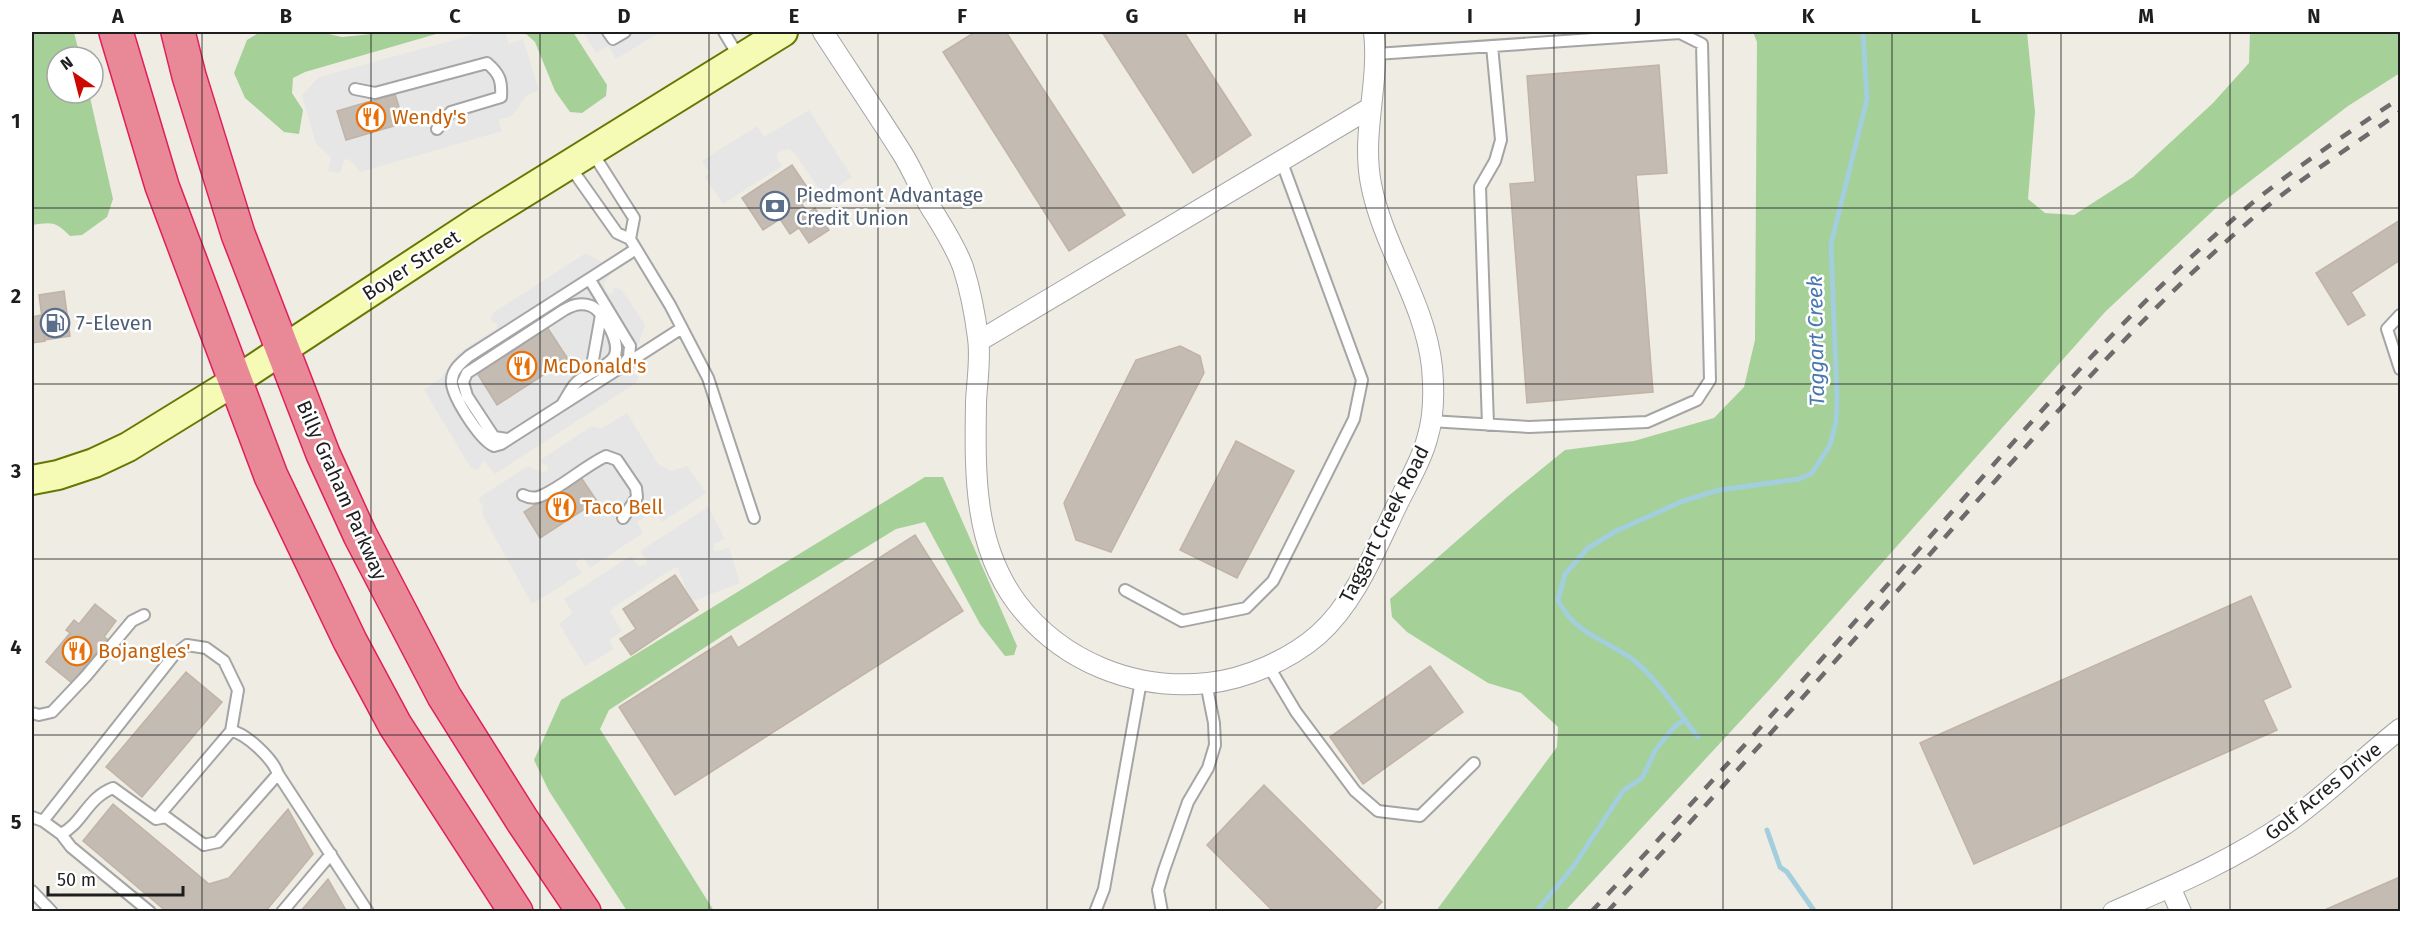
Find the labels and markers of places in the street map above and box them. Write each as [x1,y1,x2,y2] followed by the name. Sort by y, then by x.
[355,101,387,133] restaurant icon: Wendy's
[392,105,466,129] place label: Wendy's
[796,183,983,230] place label: Piedmont Advantage Credit Union
[759,190,791,222] bank icon: Piedmont Advantage Credit Union
[39,307,71,339] fuel station icon: 7-Eleven
[76,311,152,335] place label: 7-Eleven
[506,350,538,382] restaurant icon: McDonald's
[543,354,646,378] place label: McDonald's
[545,491,577,523] restaurant icon: Taco Bell
[582,495,663,519] place label: Taco Bell
[61,635,93,667] restaurant icon: Bojangles'
[98,639,191,663] place label: Bojangles'

